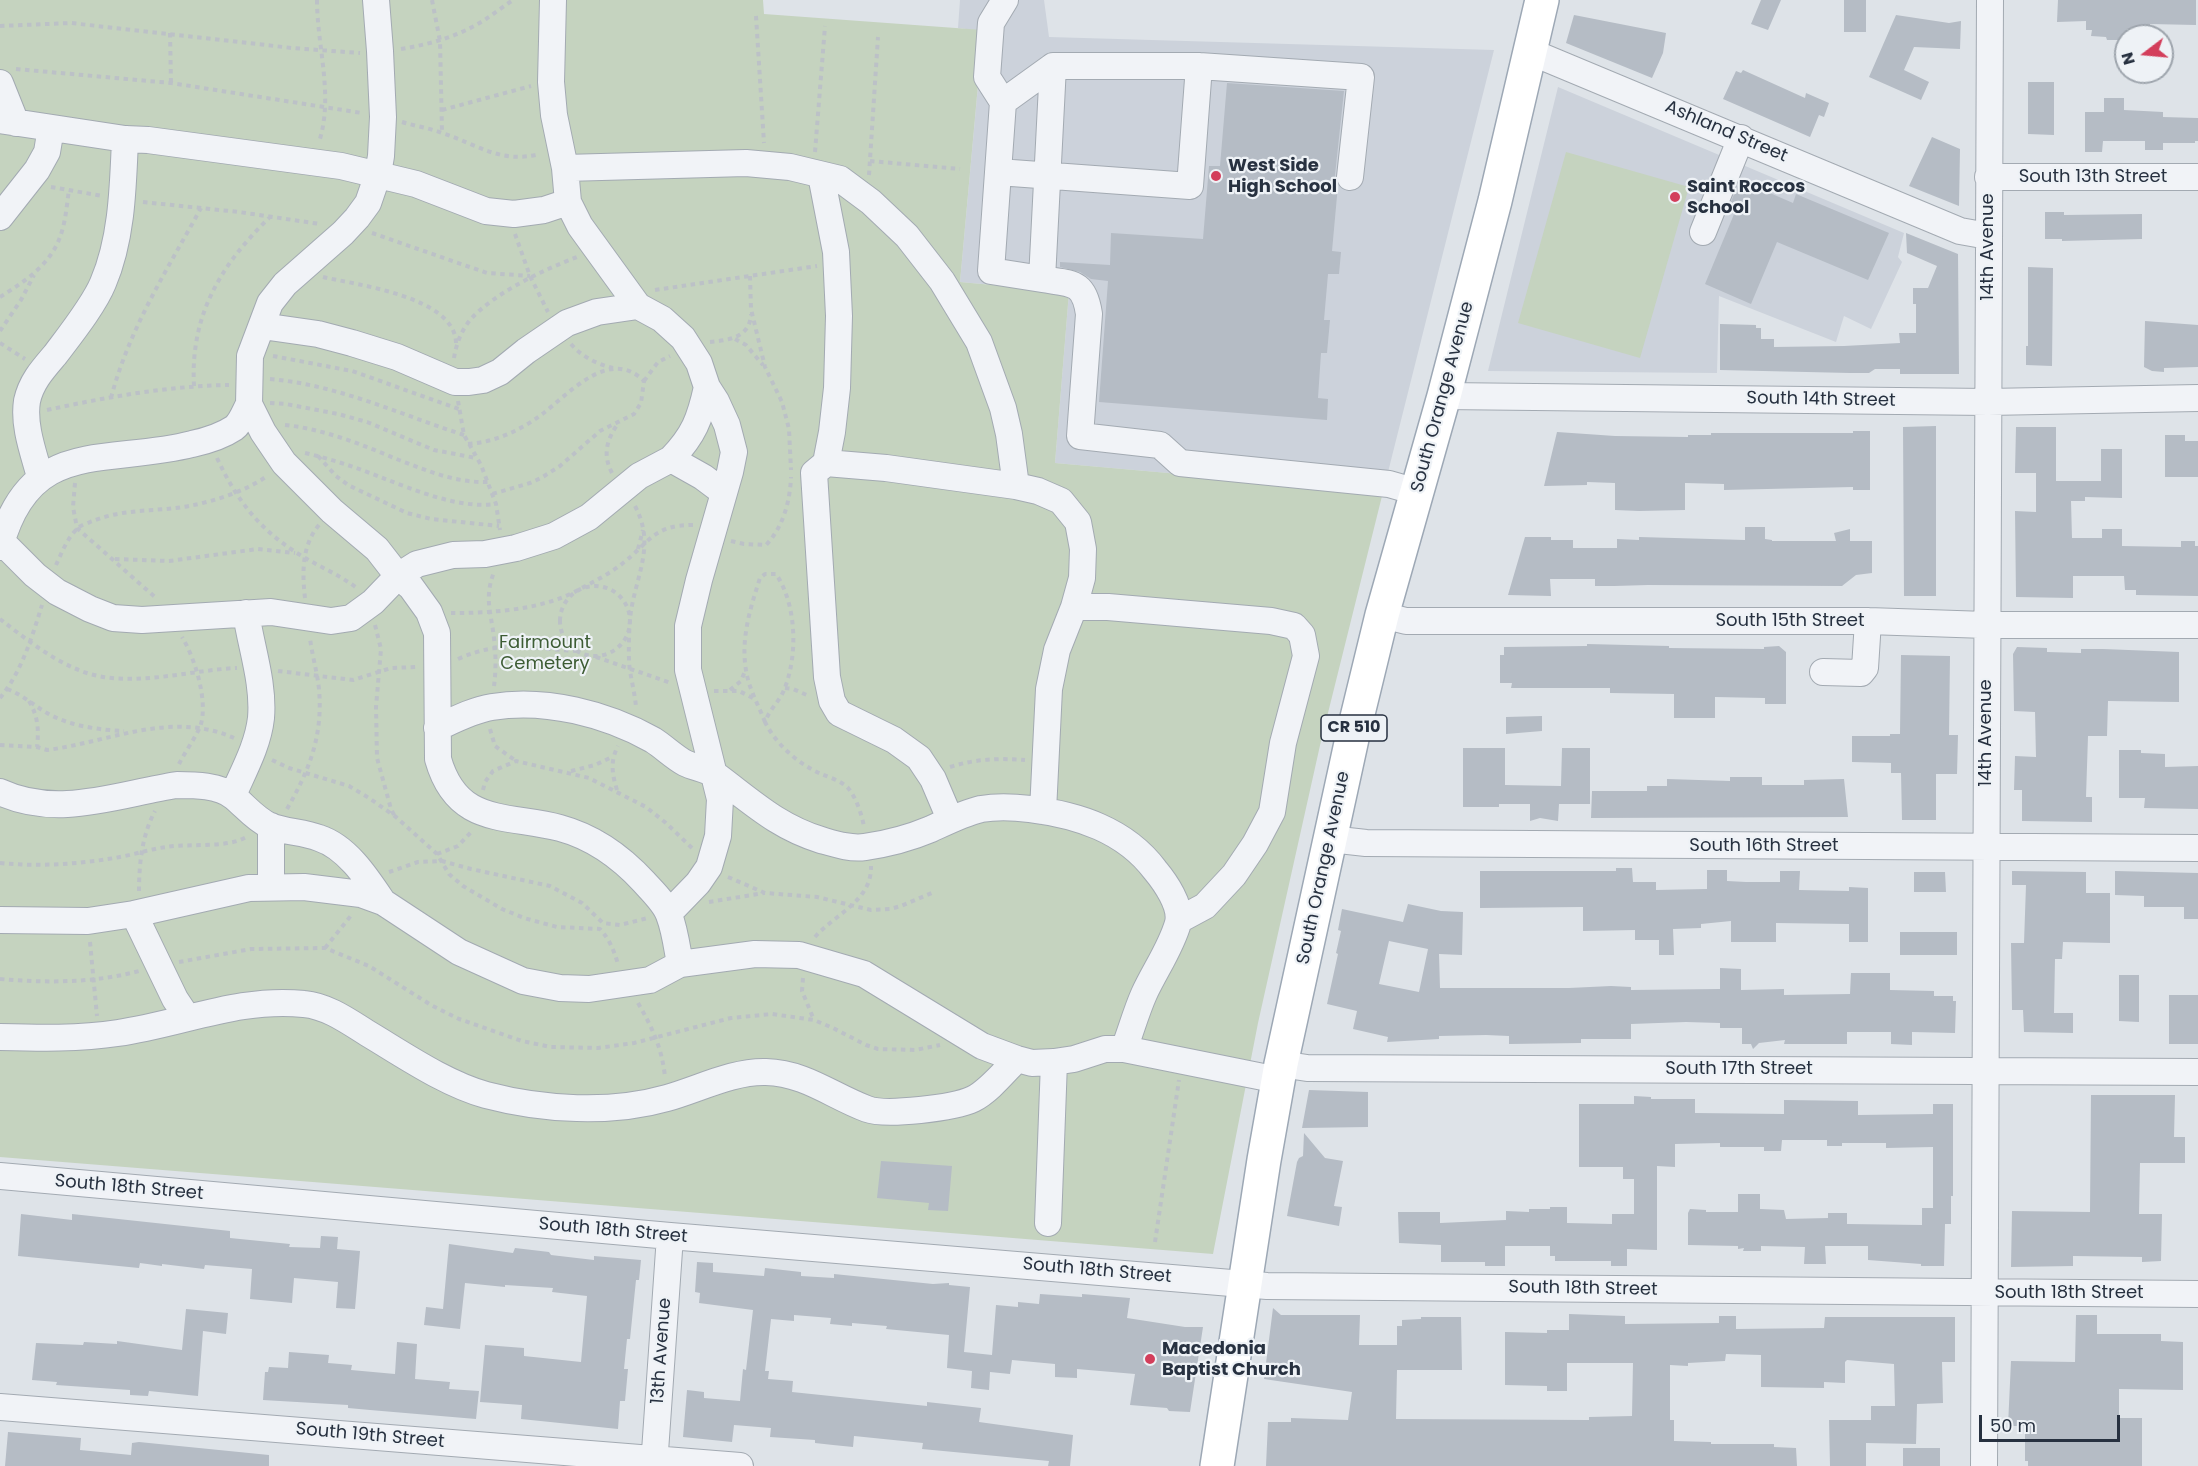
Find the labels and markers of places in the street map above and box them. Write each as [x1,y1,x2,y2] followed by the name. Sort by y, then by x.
[1228,155,1337,198] place label: West Side High School
[1209,169,1223,183] marker: West Side High School
[1687,176,1805,219] place label: Saint Roccos School
[1668,190,1682,204] marker: Saint Roccos School
[1162,1338,1301,1380] place label: Macedonia Baptist Church
[1143,1352,1157,1366] marker: Macedonia Baptist Church

